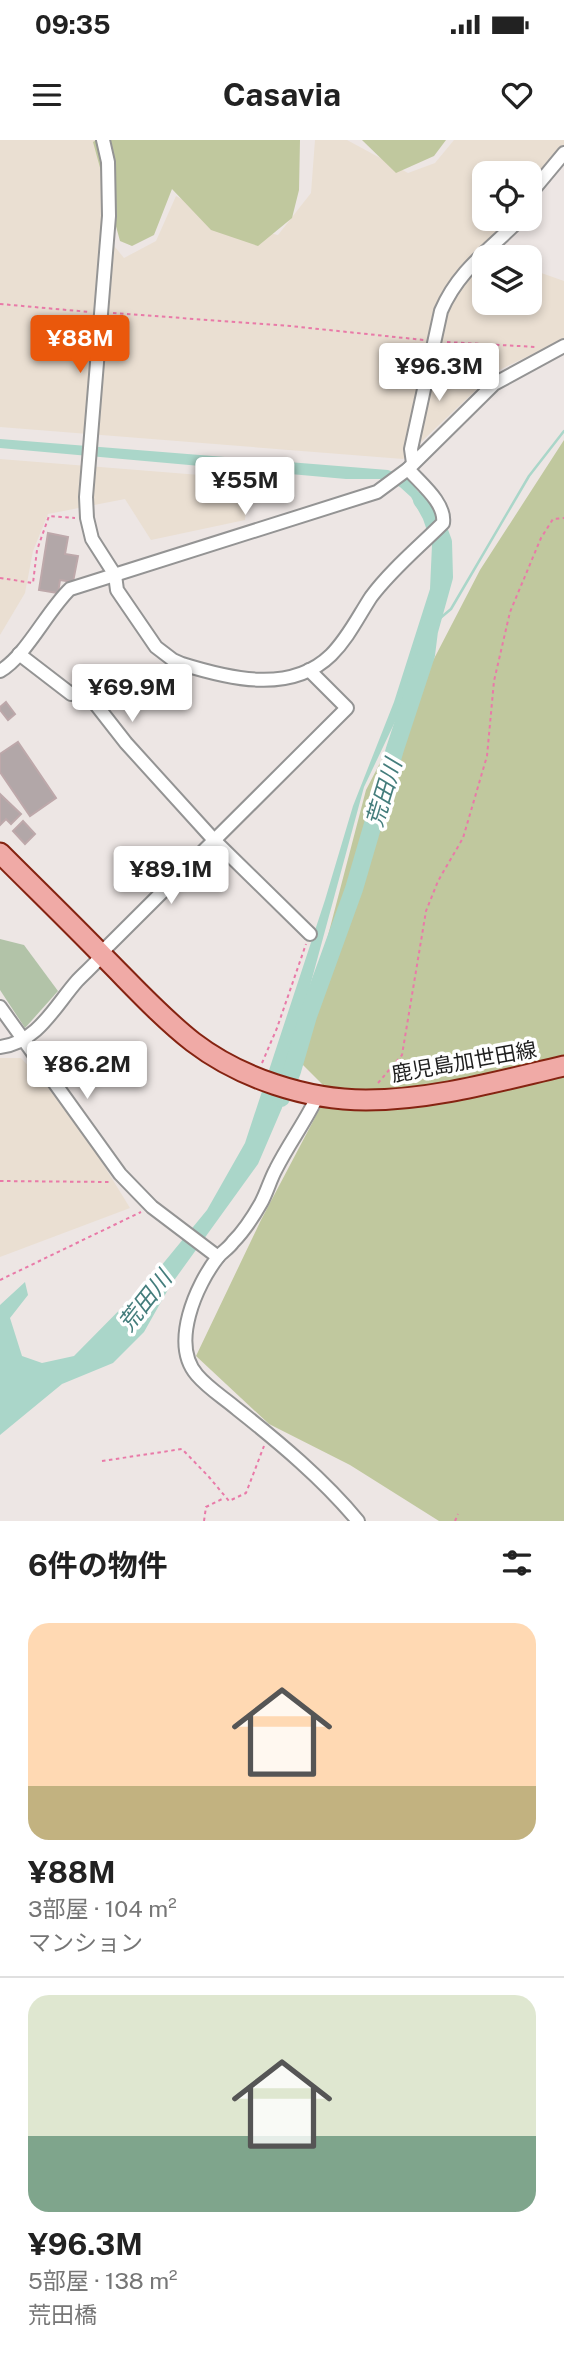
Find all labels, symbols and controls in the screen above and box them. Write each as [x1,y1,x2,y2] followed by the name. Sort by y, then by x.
[35,9,111,40] text: 09:35
[28,76,66,114] icon: menu
[223,76,341,113] text: Casavia
[498,76,536,114] icon: heart
[472,161,542,315] map controls
[472,161,542,231] button: locate
[472,245,542,315] button: layers
[39,316,121,375] pin: ¥88M
[46,324,114,351] text: ¥88M
[382,344,496,403] pin: ¥96.3M
[395,352,483,379] text: ¥96.3M
[204,458,286,517] pin: ¥55M
[211,466,279,493] text: ¥55M
[75,664,189,724] pin: ¥69.9M
[88,673,176,700] text: ¥69.9M
[361,753,407,830] water label: 荒田川
[114,846,228,906] pin: ¥89.1M
[130,855,212,882] text: ¥89.1M
[389,1036,538,1087] street label: 鹿児島加世田線
[30,1042,144,1101] pin: ¥86.2M
[43,1050,131,1077] text: ¥86.2M
[113,1263,178,1336] water label: 荒田川
[498,1544,536,1582] icon: filters
[28,1547,168,1583] text: 6件の物件
[219,1669,345,1795] icon: home
[28,1854,115,1890] text: ¥88M
[28,1895,177,1922] text: 3部屋 · 104 m²
[28,1929,143,1956] text: マンション
[219,2041,345,2167] icon: home
[28,2226,143,2262] text: ¥96.3M
[28,2267,178,2294] text: 5部屋 · 138 m²
[28,2301,97,2328] text: 荒田橋

